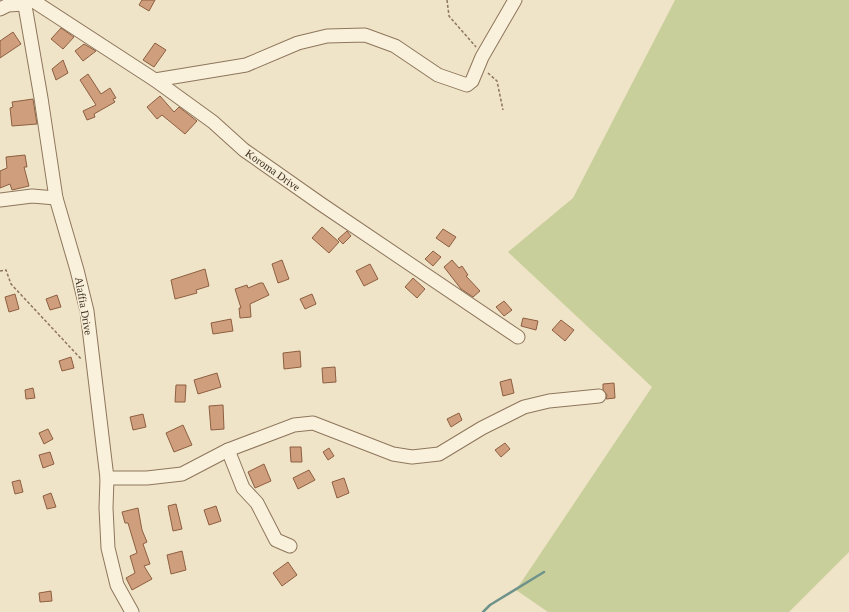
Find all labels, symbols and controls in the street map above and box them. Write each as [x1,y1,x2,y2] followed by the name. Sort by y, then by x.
[243,147,303,193] street label: Koroma Drive
[73,276,95,336] street label: Alaffia Drive

